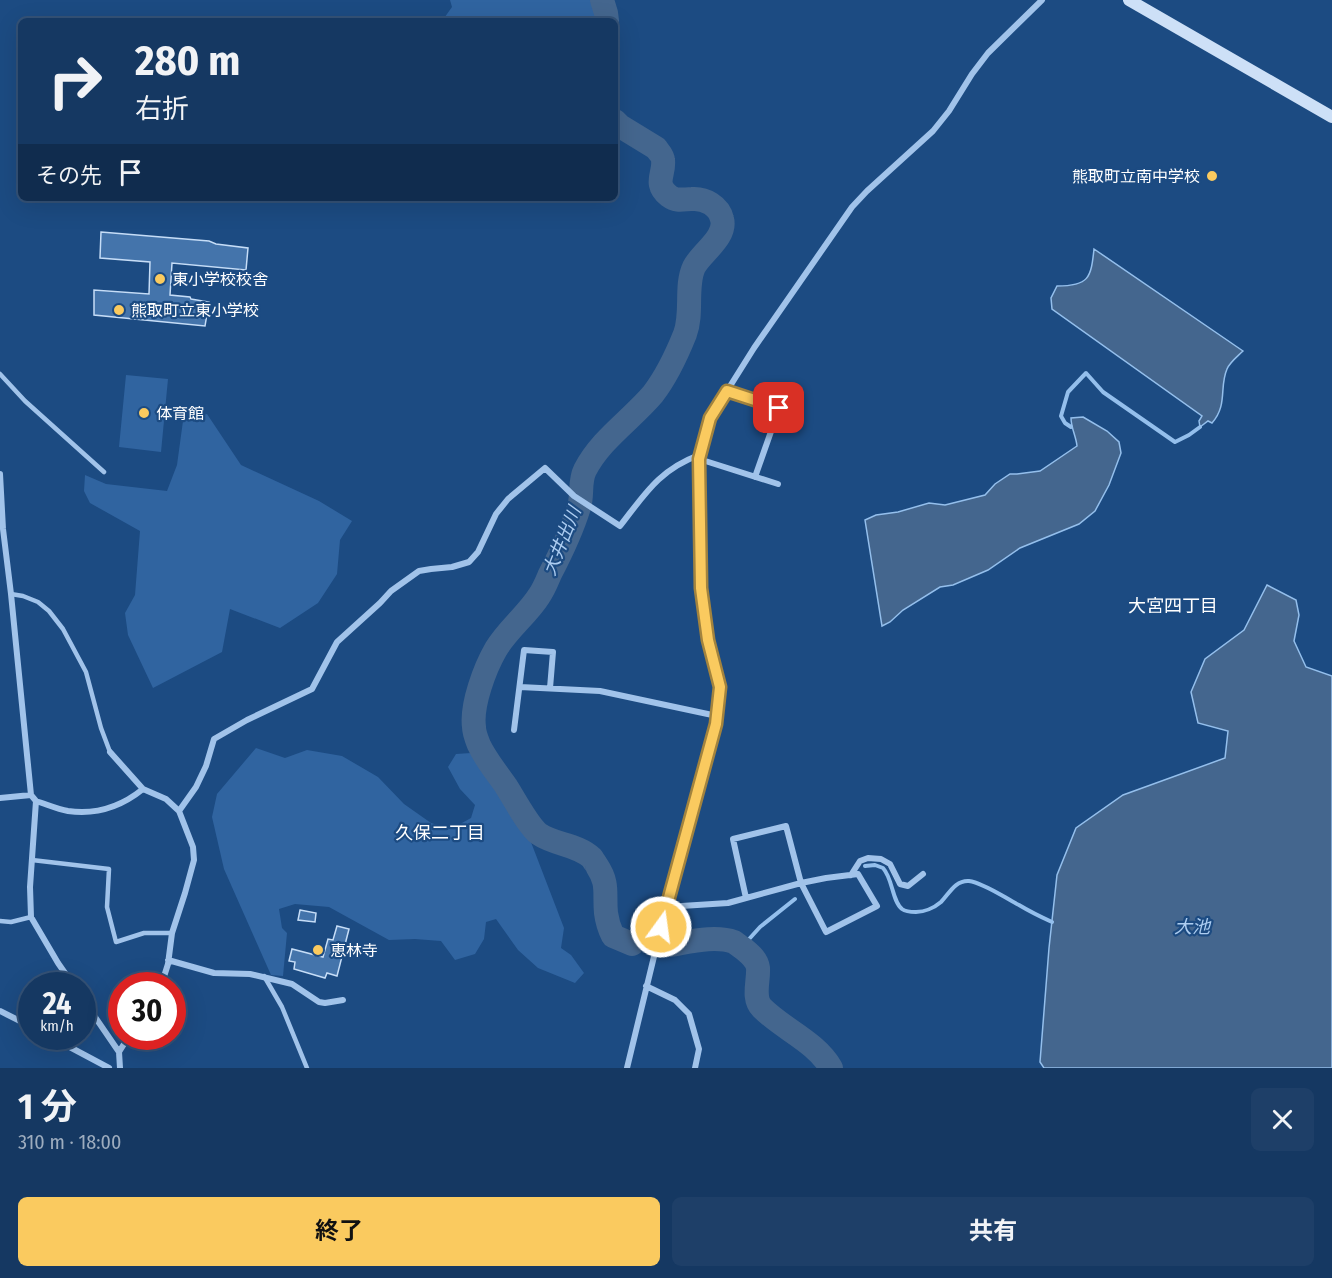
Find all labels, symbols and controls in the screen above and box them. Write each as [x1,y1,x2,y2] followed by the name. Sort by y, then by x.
[135,36,240,86] text: 280 m
[36,42,114,120] icon: right
[135,93,189,125] text: 右折
[114,156,147,189] icon: arrive
[36,162,102,189] text: その先
[1072,167,1200,186] place label: 熊取町立南中学校
[1205,169,1219,183] marker: 熊取町立南中学校
[172,270,268,289] place label: 東小学校校舎
[153,272,167,286] marker: 東小学校校舎
[131,301,259,320] place label: 熊取町立東小学校
[112,303,126,317] marker: 熊取町立東小学校
[753,382,804,433] pin
[762,391,795,424] icon: arrive
[156,404,204,423] place label: 体育館
[137,406,151,420] marker: 体育館
[538,502,586,578] water label: 大井出川
[1128,595,1218,617] district label: 大宮四丁目
[395,822,485,844] district label: 久保二丁目
[629,895,693,959] position arrow
[1174,916,1212,938] water label: 大池
[330,941,378,960] place label: 恵林寺
[311,943,325,957] marker: 恵林寺
[108,972,186,1050] speed limit sign: 30
[43,986,71,1022] text: 24
[40,1017,74,1035] text: km/h
[18,1085,77,1129] text: 1 分
[1251,1088,1314,1151] button: close
[18,1130,121,1154] text: 310 m · 18:00
[18,1197,660,1266] button: 終了
[672,1197,1314,1266] button: 共有

